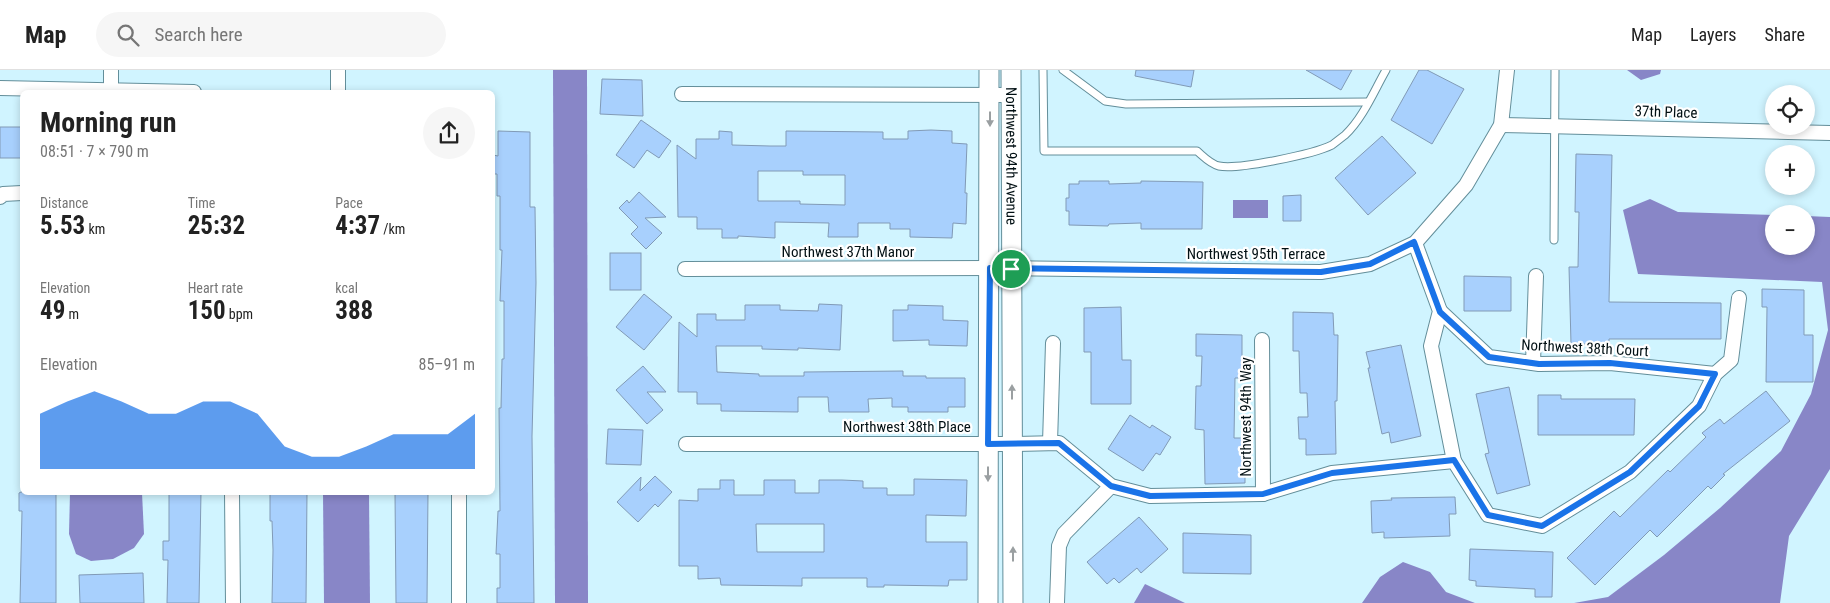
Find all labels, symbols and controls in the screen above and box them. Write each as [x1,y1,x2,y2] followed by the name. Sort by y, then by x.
[96,12,446,57] search box
[25,21,66,49] text: Map
[114,21,142,49] icon: search
[154,23,243,46] text: Search here
[1631,24,1662,45] text: Map
[1690,24,1737,45] text: Layers
[1765,24,1805,45] text: Share
[1765,85,1815,255] map controls
[1765,85,1815,135] button: locate
[1002,87,1021,225] street label: Northwest 94th Avenue
[1634,102,1698,122] street label: 37th Place
[40,106,176,139] text: Morning run
[423,107,475,159] button: share
[986,111,994,127] one-way arrow
[40,142,149,161] text: 08:51 · 7 × 790 m
[1765,145,1815,195] button: +
[40,195,88,211] text: Distance
[188,195,215,211] text: Time
[335,195,363,211] text: Pace
[1765,205,1815,255] button: −
[40,211,85,240] text: 5.53
[188,211,245,240] text: 25:32
[335,211,380,240] text: 4:37
[85,221,105,237] text: km
[380,221,405,237] text: /km
[782,243,915,261] street label: Northwest 37th Manor
[1187,245,1325,263] street label: Northwest 95th Terrace
[990,248,1032,290] pin
[997,255,1025,283] icon: arrive
[40,280,90,296] text: Elevation
[188,280,243,296] text: Heart rate
[335,280,358,296] text: kcal
[40,296,65,325] text: 49
[188,296,226,325] text: 150
[335,296,373,325] text: 388
[65,306,79,322] text: m
[226,306,253,322] text: bpm
[1521,336,1649,360] street label: Northwest 38th Court
[40,355,98,374] text: Elevation
[419,355,475,374] text: 85–91 m
[1237,357,1255,477] street label: Northwest 94th Way
[1008,384,1016,400] one-way arrow
[843,418,971,436] street label: Northwest 38th Place
[984,466,992,482] one-way arrow
[1009,546,1017,562] one-way arrow

